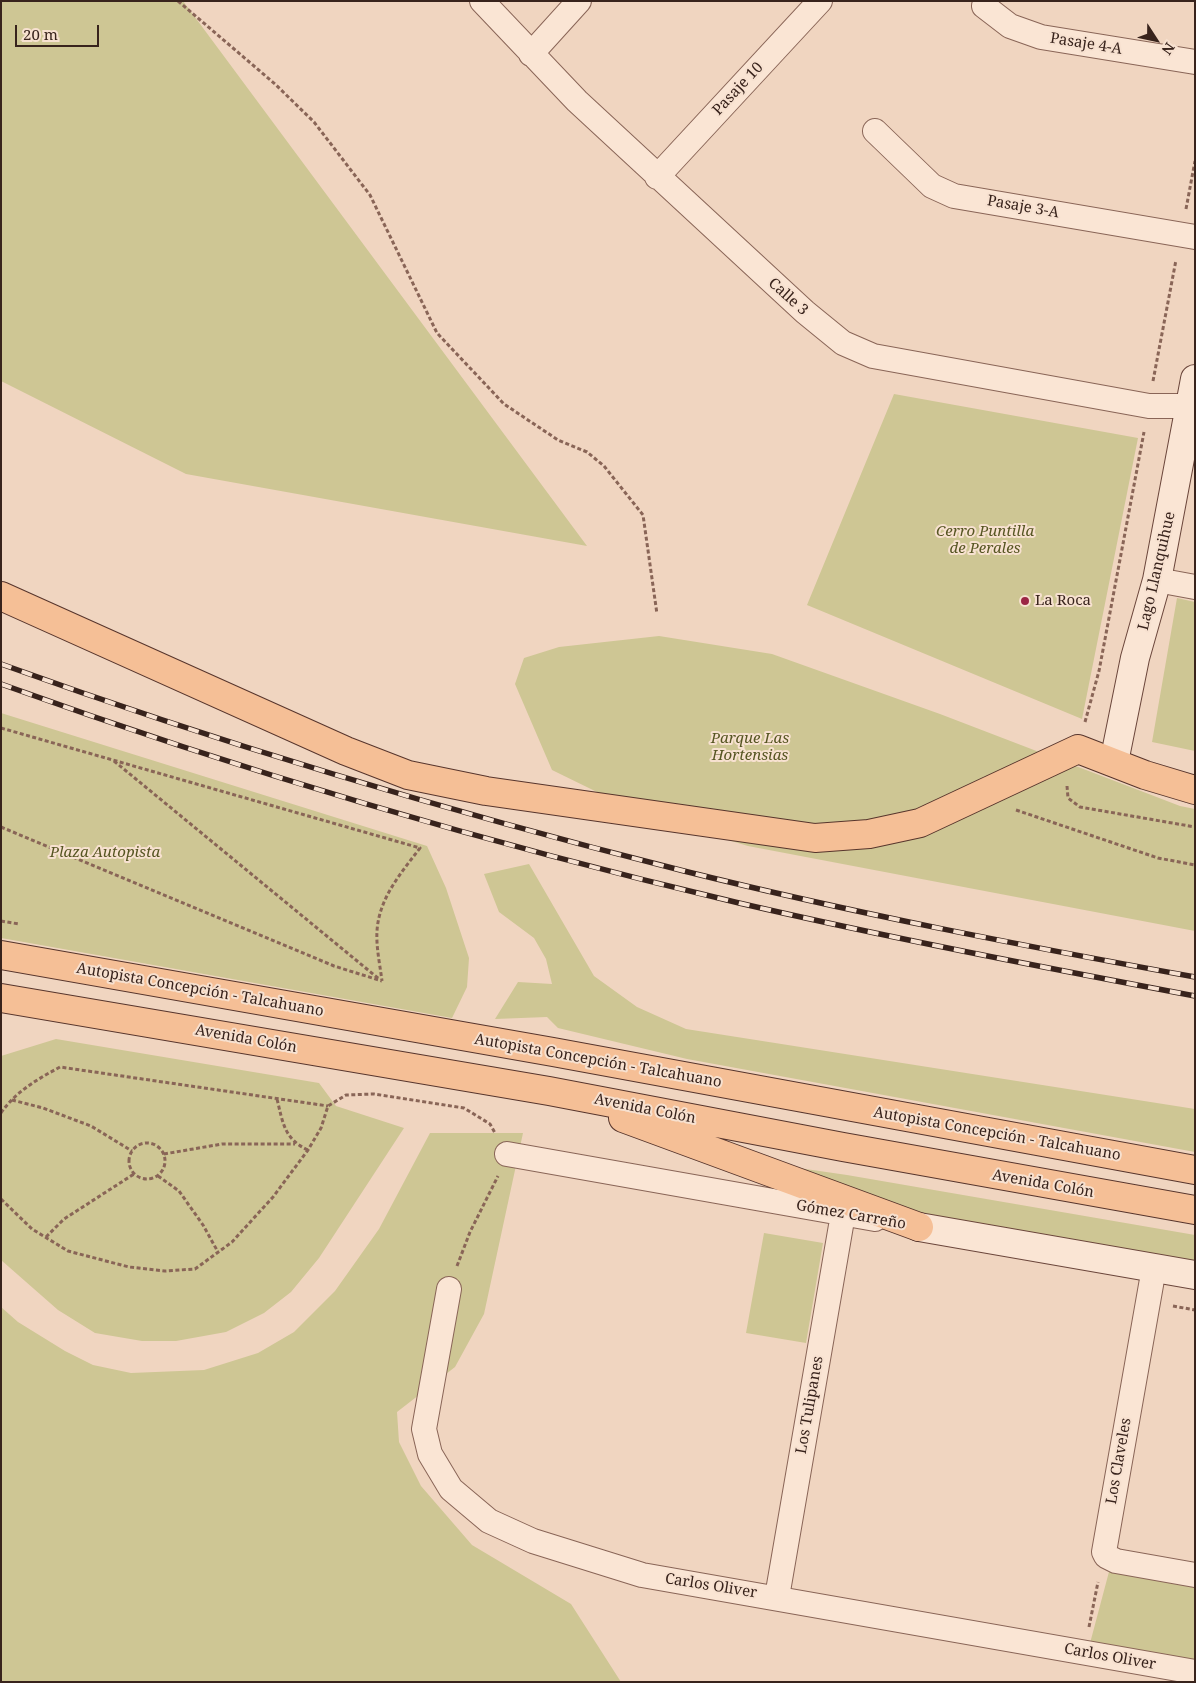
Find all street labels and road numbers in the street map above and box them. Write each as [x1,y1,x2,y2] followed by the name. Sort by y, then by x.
[1049,29,1123,59] street label: Pasaje 4-A
[709,59,767,119] street label: Pasaje 10
[986,192,1060,222] street label: Pasaje 3-A
[764,274,812,320] street label: Calle 3
[1135,510,1179,632] street label: Lago Llanquihue
[75,959,325,1021] street label: Autopista Concepción - Talcahuano
[194,1021,298,1057] street label: Avenida Colón
[473,1030,723,1092] street label: Autopista Concepción - Talcahuano
[593,1090,697,1128] street label: Avenida Colón
[872,1103,1122,1165] street label: Autopista Concepción - Talcahuano
[991,1166,1095,1202] street label: Avenida Colón
[795,1196,907,1234] street label: Gómez Carreño
[793,1355,827,1455] street label: Los Tulipanes
[1103,1417,1135,1505] street label: Los Claveles
[664,1570,758,1602] street label: Carlos Oliver
[1063,1640,1157,1674] street label: Carlos Oliver

